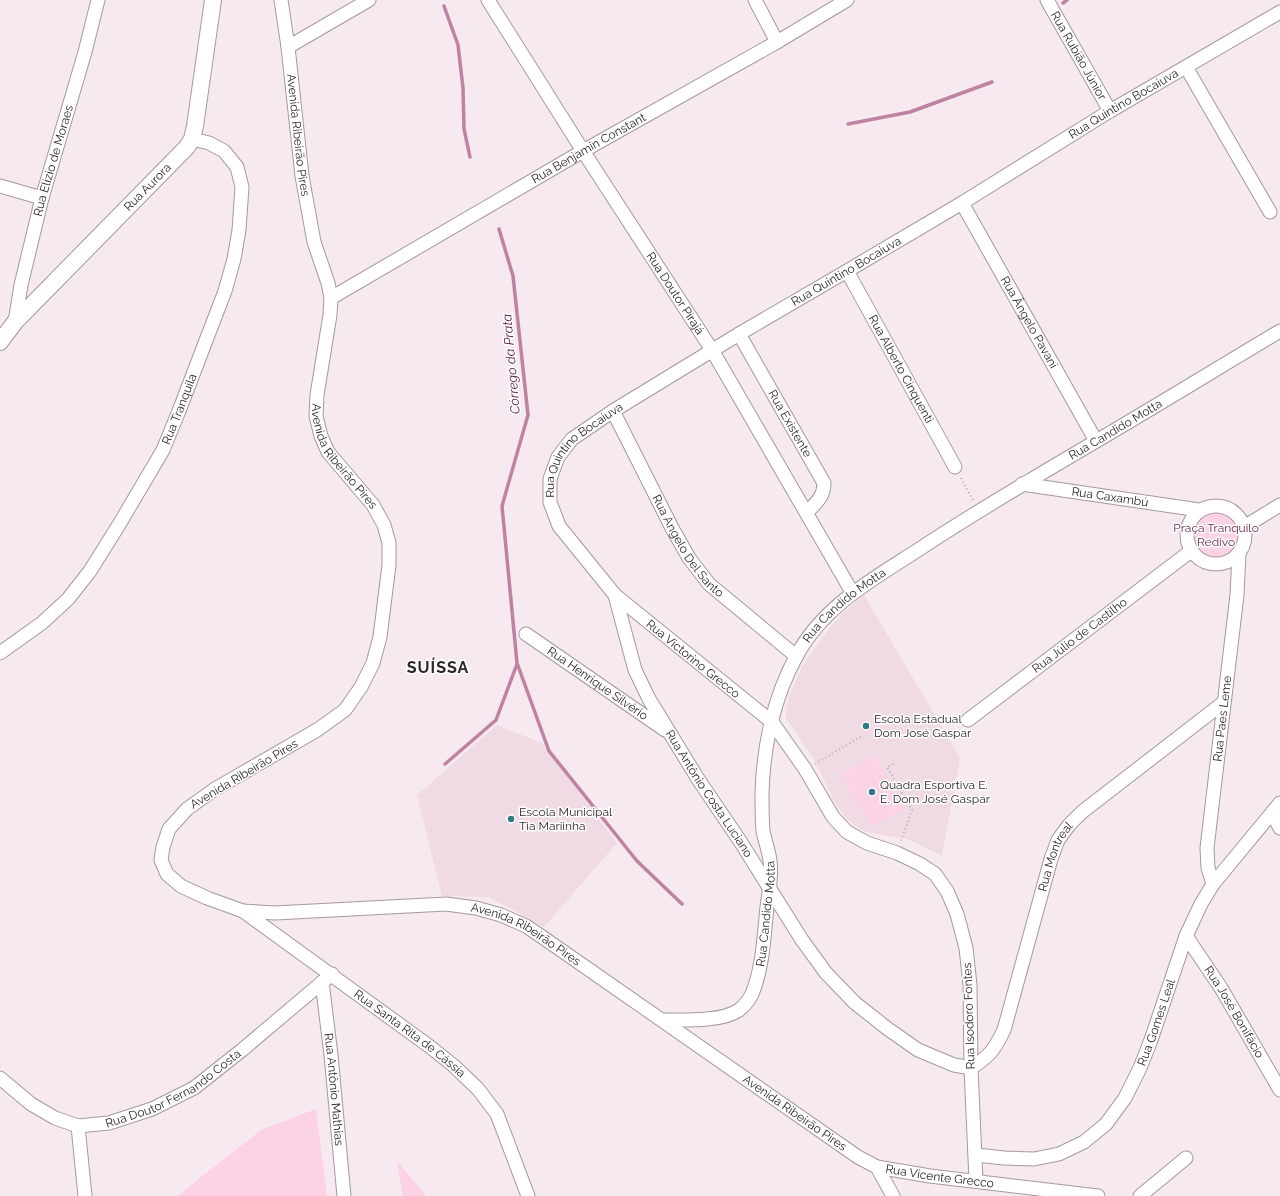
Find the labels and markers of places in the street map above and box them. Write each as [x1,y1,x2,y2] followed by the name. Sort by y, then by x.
[874,712,972,740] place label: Escola Estadual Dom José Gaspar
[861,721,871,731] marker: Escola Estadual Dom José Gaspar
[880,778,991,806] place label: Quadra Esportiva E. E. Dom José Gaspar
[867,787,877,797] marker: Quadra Esportiva E. E. Dom José Gaspar
[519,805,613,833] place label: Escola Municipal Tia Mariinha
[506,814,516,824] marker: Escola Municipal Tia Mariinha

